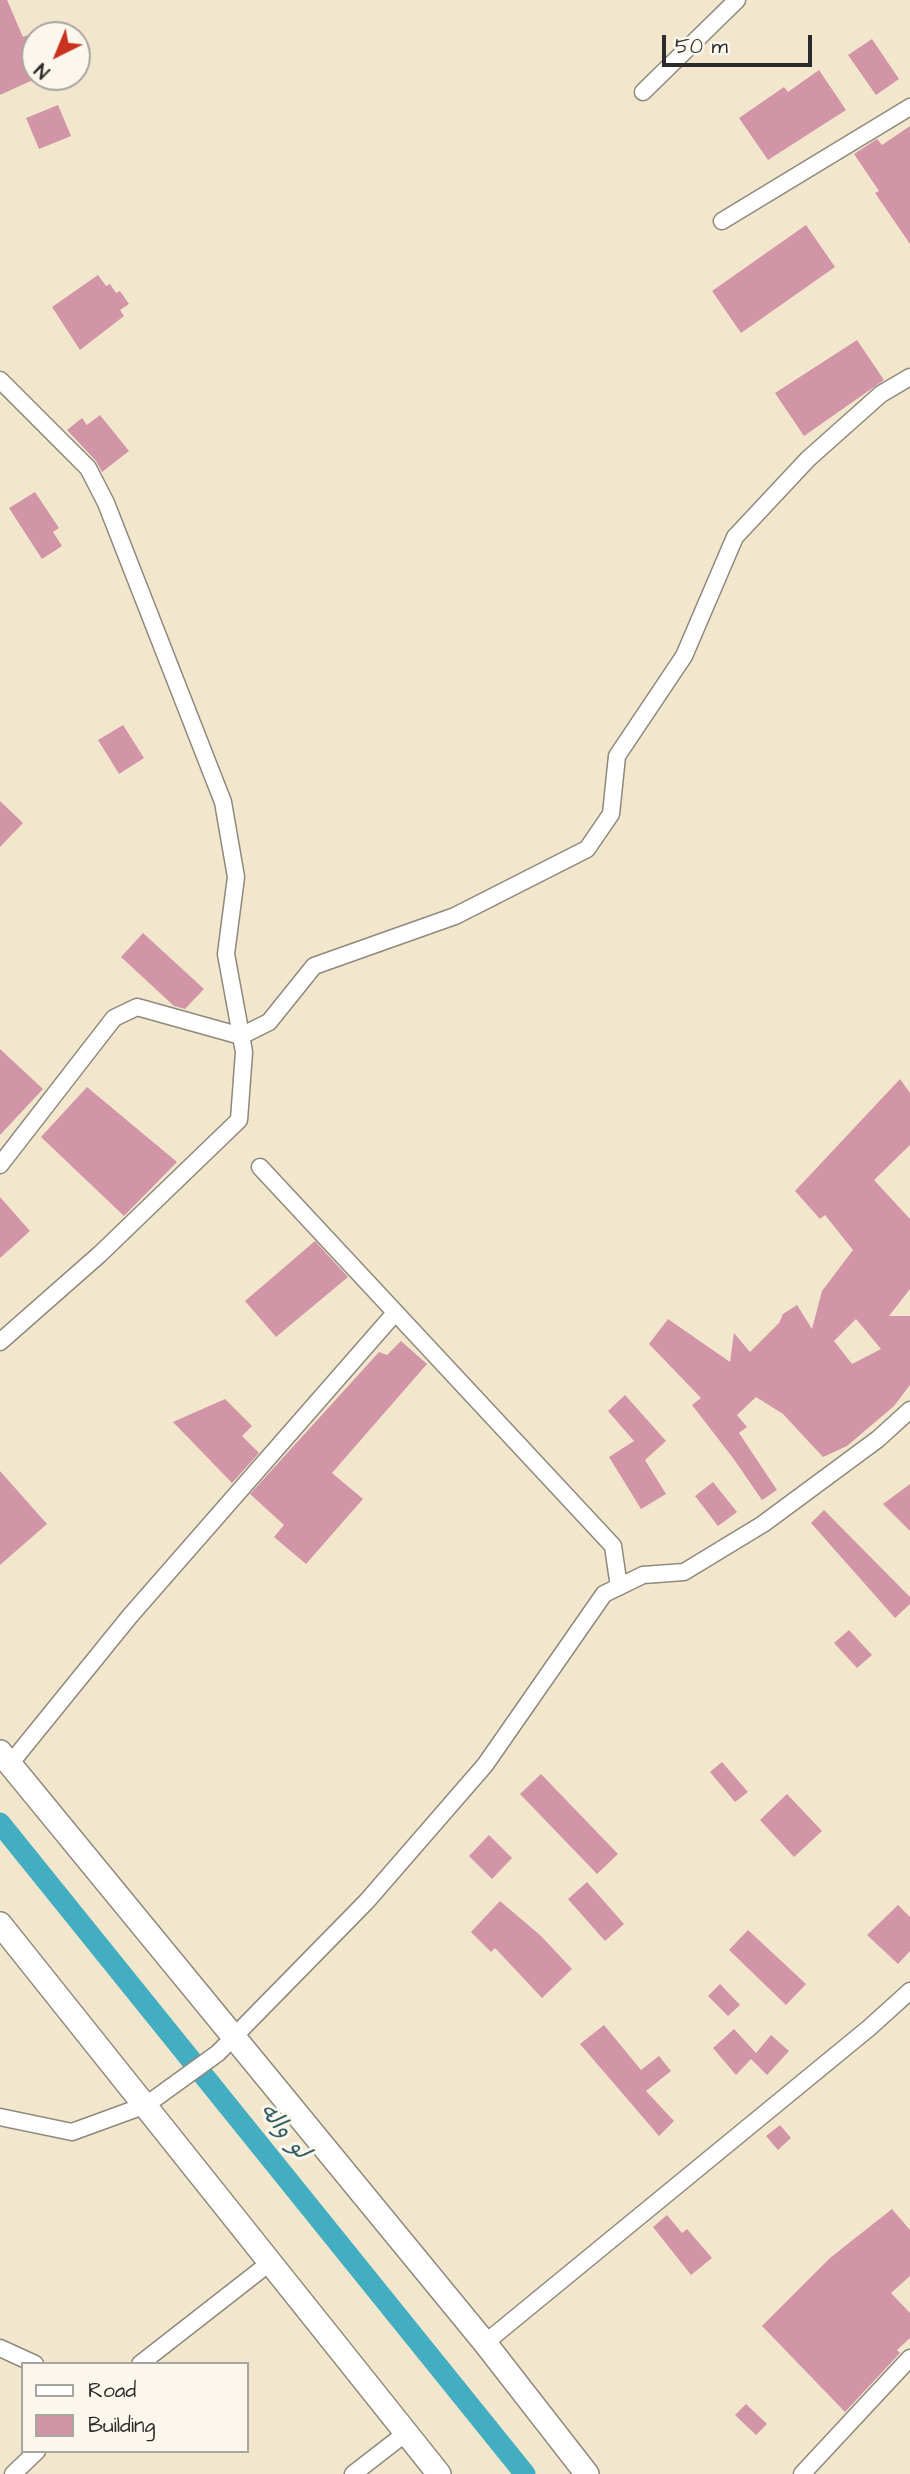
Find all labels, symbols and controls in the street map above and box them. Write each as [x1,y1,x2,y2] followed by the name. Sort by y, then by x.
[21,21,91,91] north arrow
[665,21,816,65] scale bar
[675,32,728,61] text: 50 m
[29,56,56,84] text: N
[252,2098,314,2166] water label: لو واله
[21,2362,248,2453] legend
[88,2376,136,2405] text: Road
[88,2411,155,2440] text: Building

